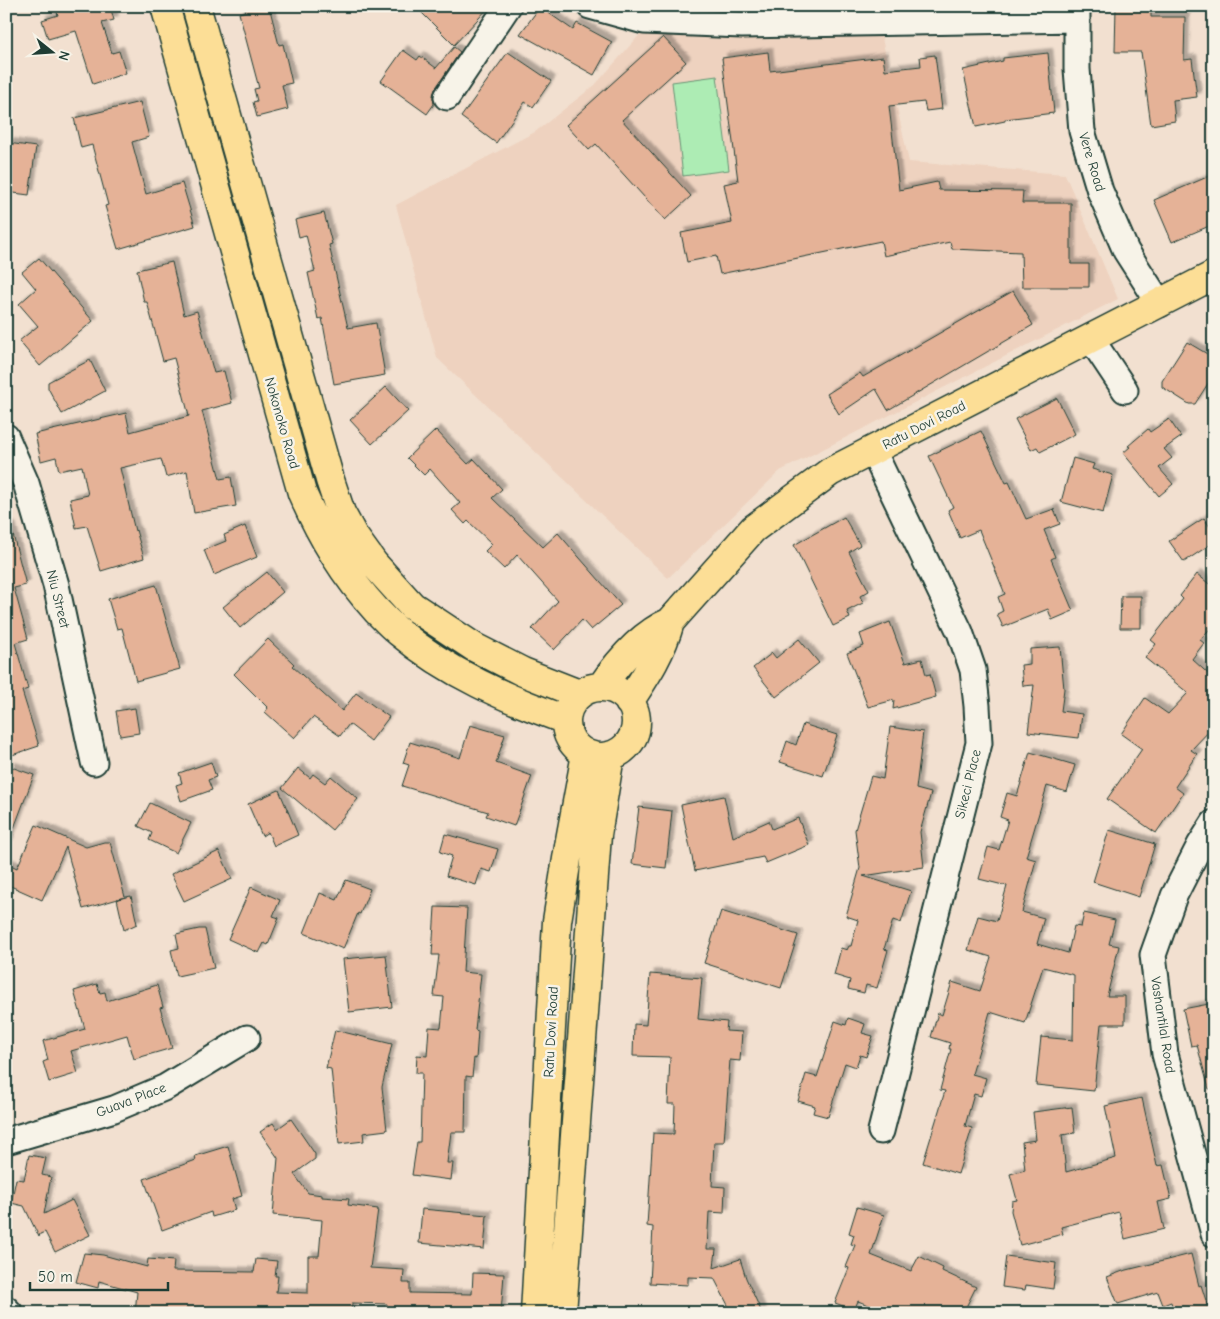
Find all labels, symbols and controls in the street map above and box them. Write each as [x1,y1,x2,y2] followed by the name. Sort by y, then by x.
[28,28,78,78] north arrow
[54,49,73,63] text: N
[1075,130,1109,194] street label: Vere Road
[261,375,303,471] street label: Nokonoko Road
[879,397,969,453] street label: Ratu Dovi Road
[43,568,74,631] street label: Niu Street
[951,748,985,820] street label: Sikeci Place
[1147,975,1179,1075] street label: Vashantilal Road
[540,986,562,1078] street label: Ratu Dovi Road
[94,1079,168,1121] street label: Guava Place
[30,1259,168,1291] scale bar
[38,1268,73,1286] text: 50 m

